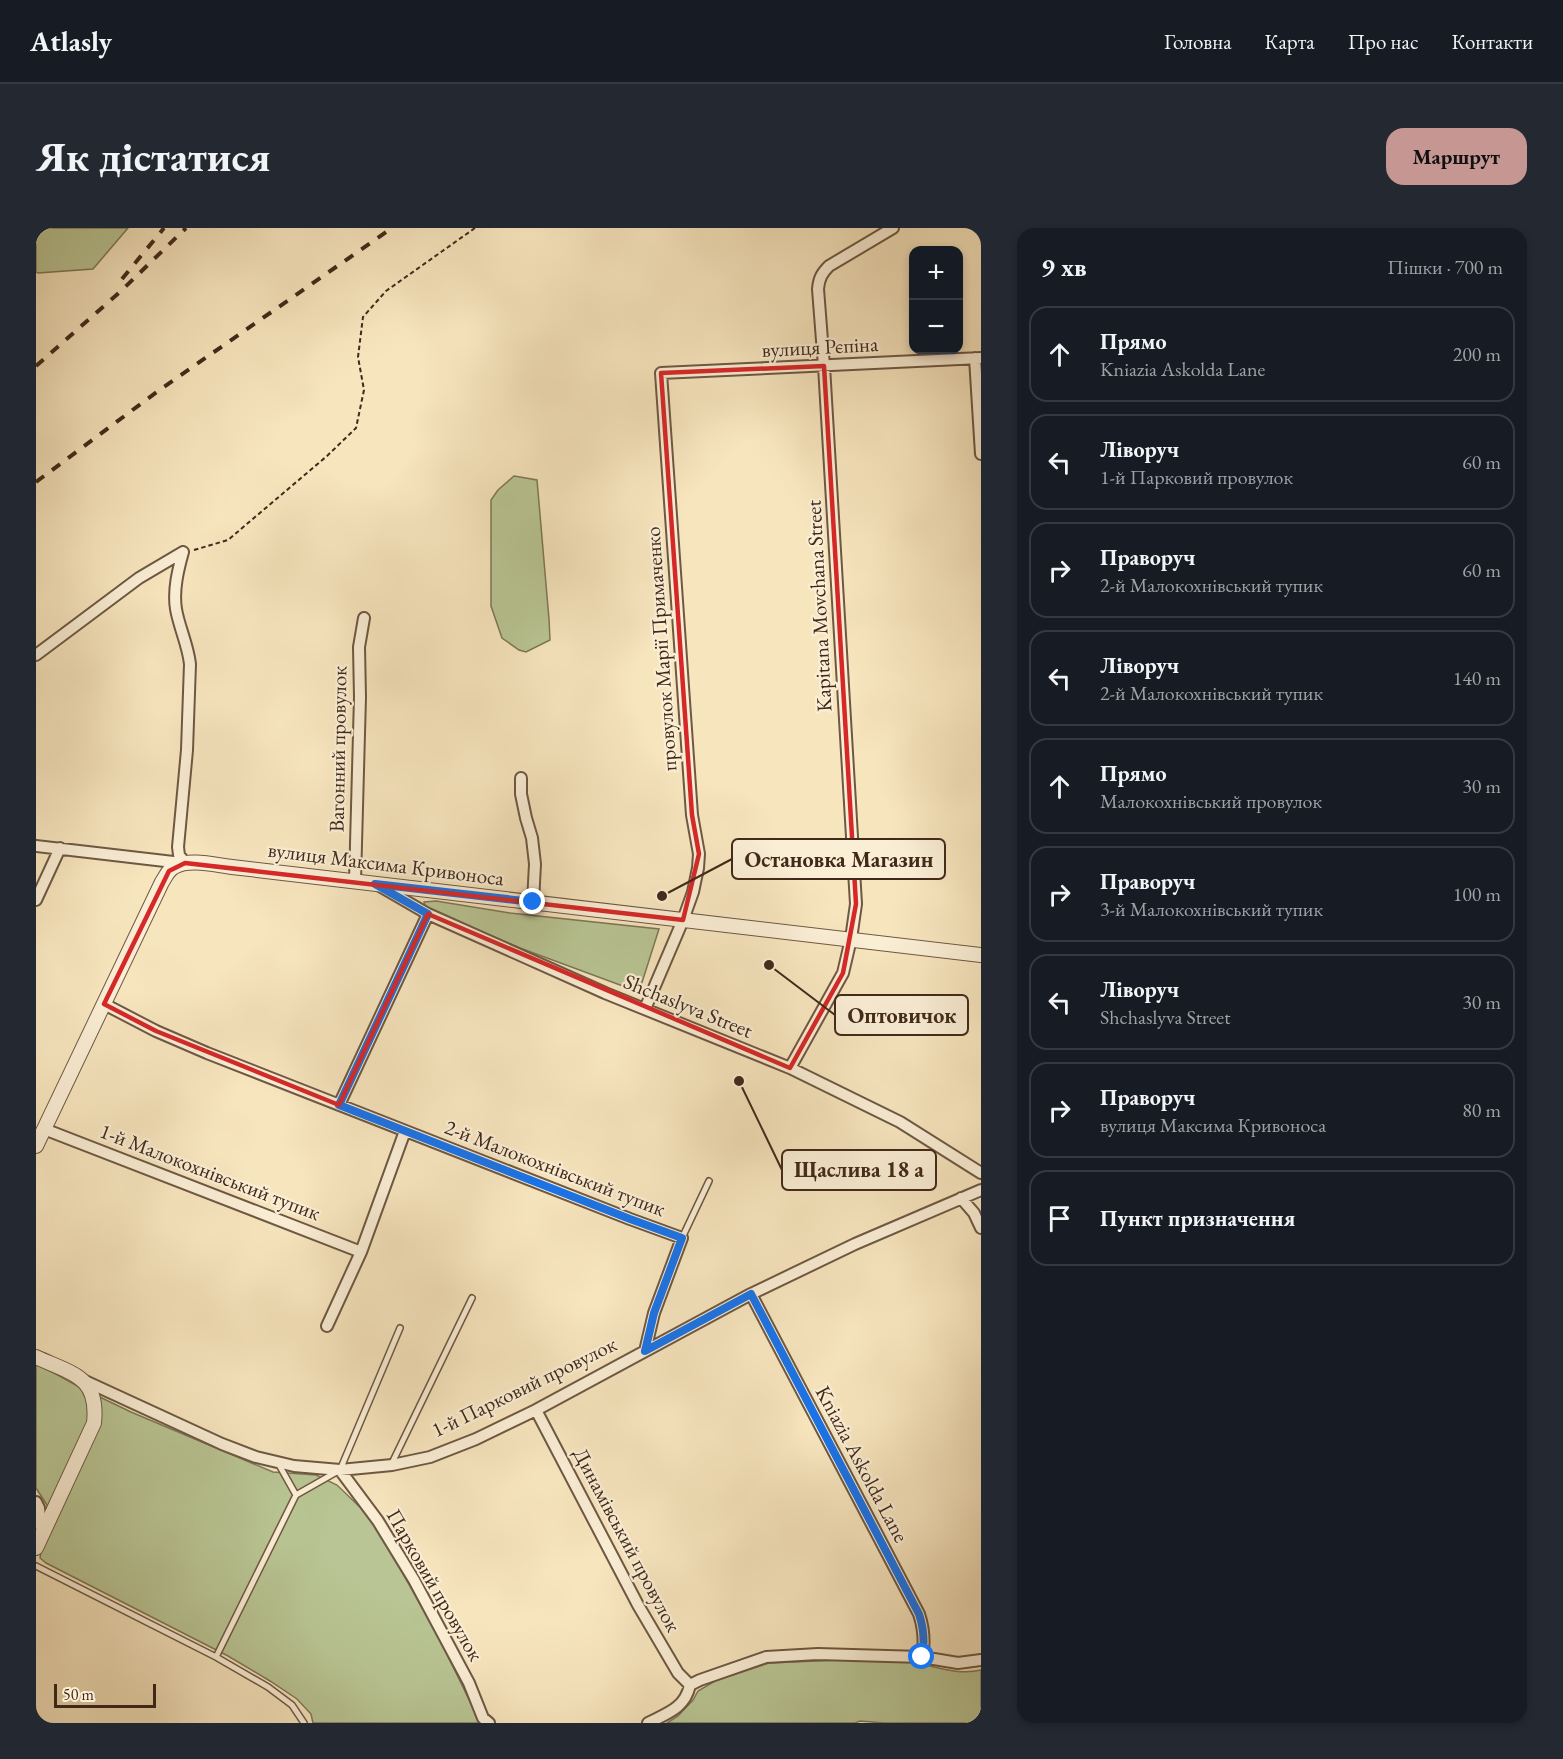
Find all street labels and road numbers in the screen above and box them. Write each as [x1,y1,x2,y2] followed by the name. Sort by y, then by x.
[761,330,880,363] street label: вулиця Рєпіна
[799,499,838,713] street label: Kapitana Movchana Street
[638,526,683,772] street label: провулок Марії Примаченко
[323,666,352,832] street label: Вагонний провулок
[267,836,506,891] street label: вулиця Максима Кривоноса
[620,967,757,1044] street label: Shchaslyva Street
[441,1113,669,1222] street label: 2-й Малокохнівський тупик
[96,1117,324,1226] street label: 1-й Малокохнівський тупик
[427,1330,621,1443] street label: 1-й Парковий провулок
[810,1381,915,1547] street label: Kniazia Askolda Lane
[567,1443,687,1637] street label: Динамівський провулок
[381,1504,490,1666] street label: Парковий провулок

